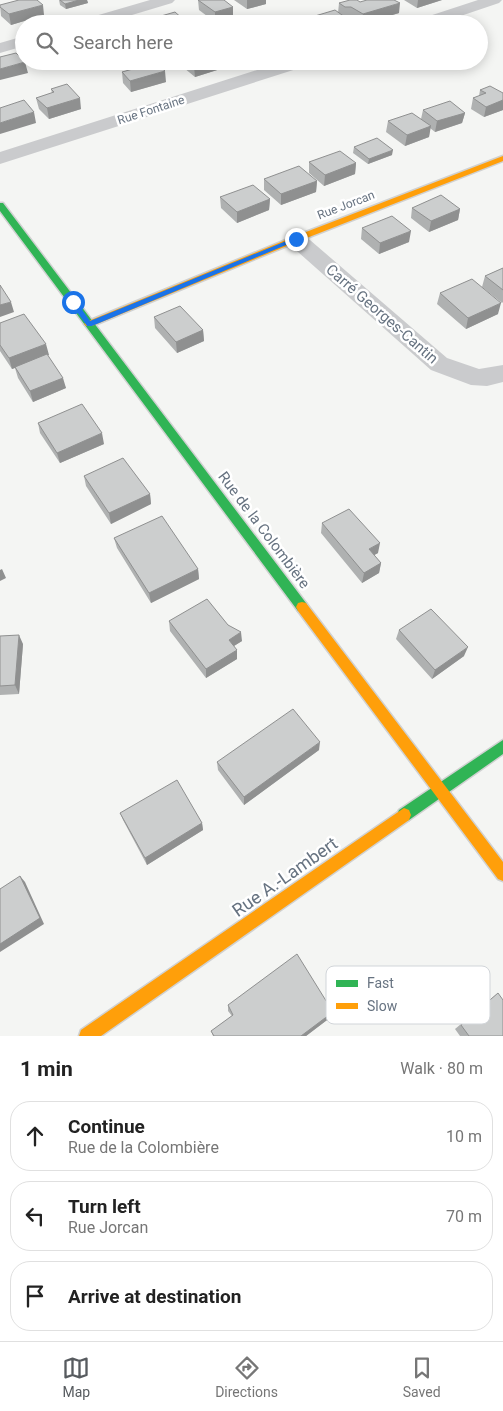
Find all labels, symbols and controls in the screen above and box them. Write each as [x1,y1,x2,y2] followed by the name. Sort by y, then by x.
[15,15,488,70] search box
[33,29,61,57] icon: search
[73,31,173,54] text: Search here
[116,93,186,127] street label: Rue Fontaine
[315,188,377,222] street label: Rue Jorcan
[285,228,308,251] route end
[322,260,442,368] street label: Carré Georges-Cantin
[62,291,85,314] route start
[214,468,314,592] street label: Rue de la Colombière
[228,832,342,921] street label: Rue A.-Lambert
[326,966,490,1024] legend
[367,975,394,991] text: Fast
[367,998,398,1014] text: Slow
[20,1057,73,1081] text: 1 min
[400,1059,483,1078] text: Walk · 80 m
[68,1115,145,1138] text: Continue
[21,1122,49,1150] icon: ahead
[446,1127,482,1146] text: 10 m
[68,1138,219,1157] text: Rue de la Colombière
[68,1195,141,1218] text: Turn left
[21,1202,49,1230] icon: left
[446,1207,482,1226] text: 70 m
[68,1218,148,1237] text: Rue Jorcan
[21,1282,49,1310] icon: arrive
[68,1285,241,1308] text: Arrive at destination
[62,1354,90,1400] tab: Map
[215,1354,278,1400] tab: Directions
[403,1354,441,1400] tab: Saved

